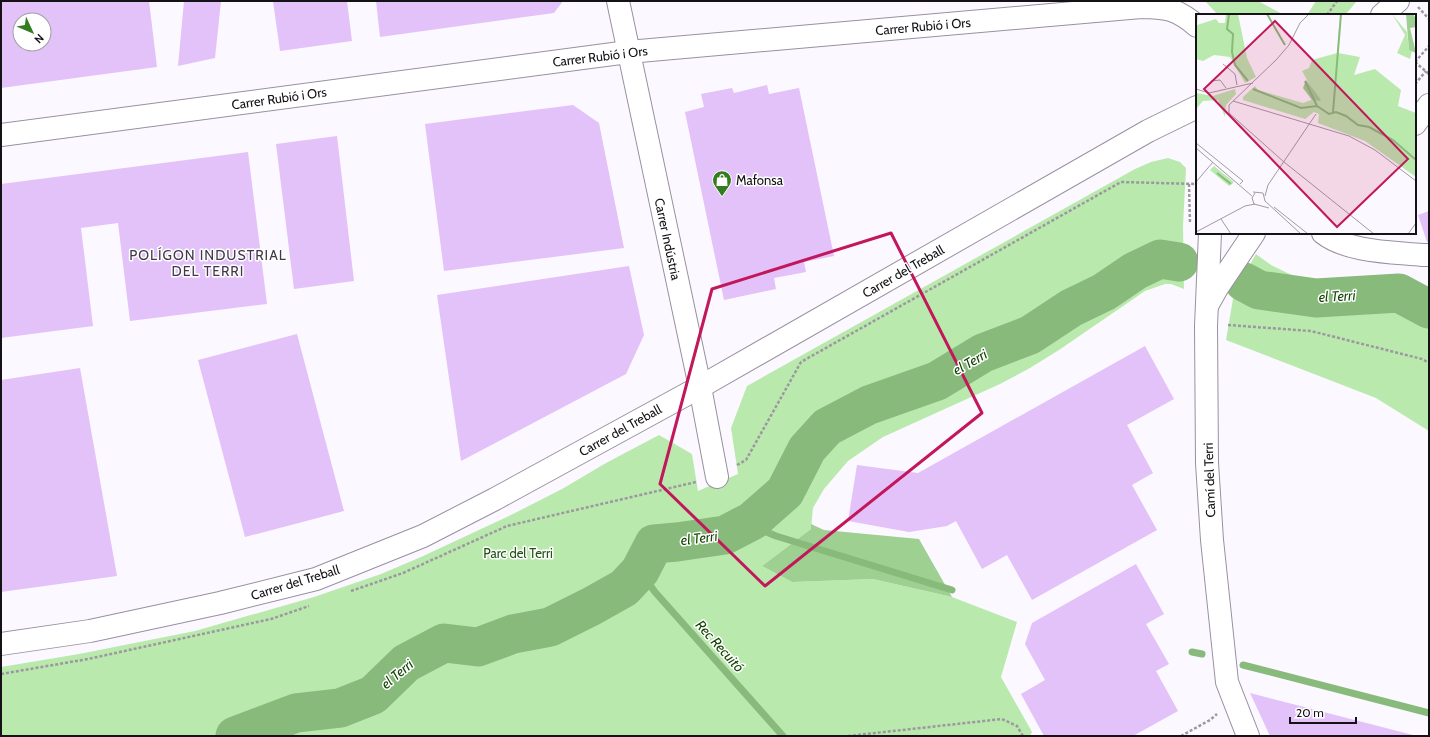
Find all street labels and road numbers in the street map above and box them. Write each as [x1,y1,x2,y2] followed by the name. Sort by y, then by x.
[875,14,972,38] street label: Carrer Rubió i Ors
[552,42,649,70] street label: Carrer Rubió i Ors
[231,83,328,113] street label: Carrer Rubió i Ors
[652,197,685,282] street label: Carrer Indústria
[859,241,947,301] street label: Carrer del Treball
[576,401,664,459] street label: Carrer del Treball
[1200,442,1218,518] street label: Camí del Terri
[249,561,341,603] street label: Carrer del Treball

